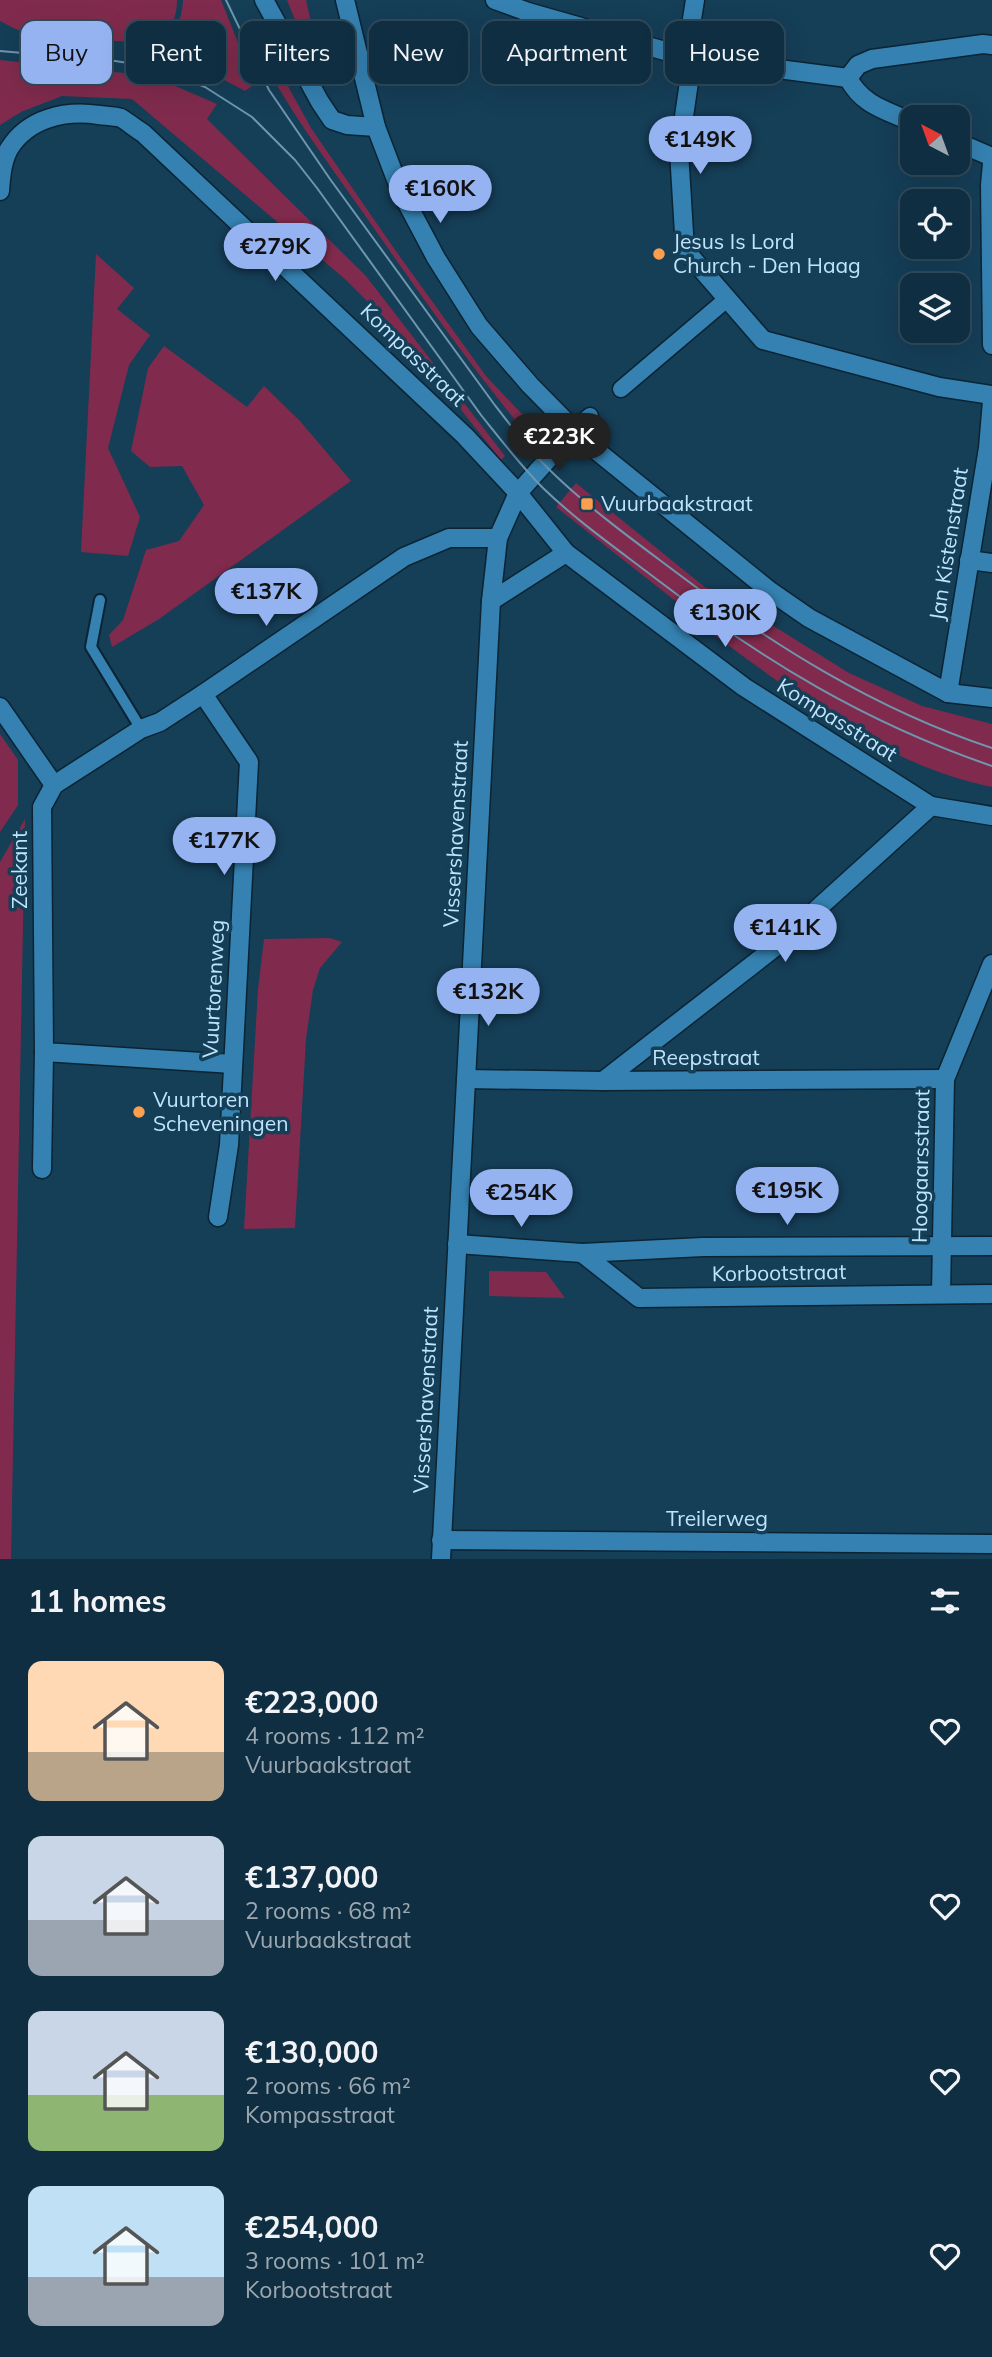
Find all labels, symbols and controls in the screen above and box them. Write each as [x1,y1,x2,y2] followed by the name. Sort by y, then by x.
[21,21,112,84] chip: Buy
[126,21,226,84] chip: Rent
[240,21,355,84] chip: Filters
[369,21,468,84] chip: New
[482,21,651,84] chip: Apartment
[665,21,784,84] chip: House
[900,105,970,175] north arrow
[900,105,970,343] map controls
[651,116,749,176] pin: €149K
[665,124,735,153] text: €149K
[391,166,489,225] pin: €160K
[405,173,475,202] text: €160K
[900,189,970,259] button: locate
[226,224,324,283] pin: €279K
[673,228,861,278] place label: Jesus Is Lord Church - Den Haag
[240,231,310,260] text: €279K
[651,246,667,262] marker: Jesus Is Lord Church - Den Haag
[900,273,970,343] button: layers
[355,297,472,411] street label: Kompasstraat
[510,414,608,473] pin: €223K
[524,421,594,450] text: €223K
[923,465,973,622] street label: Jan Kistenstraat
[601,490,753,516] place label: Vuurbaakstraat
[579,496,595,512] marker: Vuurbaakstraat
[217,568,315,628] pin: €137K
[231,576,301,605] text: €137K
[676,590,774,649] pin: €130K
[690,597,760,626] text: €130K
[773,672,902,766] street label: Kompasstraat
[437,740,473,928] street label: Vissershavenstraat
[175,818,273,877] pin: €177K
[189,825,259,854] text: €177K
[6,831,32,909] street label: Zeekant
[736,904,834,964] pin: €141K
[750,912,820,941] text: €141K
[196,919,230,1059] street label: Vuurtorenweg
[439,968,537,1028] pin: €132K
[453,976,523,1005] text: €132K
[652,1044,760,1070] street label: Reepstraat
[153,1086,289,1136] place label: Vuurtoren Scheveningen
[906,1089,934,1243] street label: Hoogaarsstraat
[131,1104,147,1120] marker: Vuurtoren Scheveningen
[738,1168,836,1227] pin: €195K
[472,1170,570,1229] pin: €254K
[752,1175,822,1204] text: €195K
[486,1177,556,1206] text: €254K
[712,1258,846,1286] street label: Korbootstraat
[407,1306,443,1494] street label: Vissershavenstraat
[666,1505,768,1531] street label: Treilerweg
[28,1582,167,1620] text: 11 homes
[926,1582,964,1620] icon: filters
[245,1683,378,1721] text: €223,000
[84,1689,168,1773] icon: home
[926,1712,964,1750] icon: heart
[245,1721,425,1750] text: 4 rooms · 112 m²
[245,1750,411,1779] text: Vuurbaakstraat
[245,1858,378,1896] text: €137,000
[84,1864,168,1948] icon: home
[926,1887,964,1925] icon: heart
[245,1896,411,1925] text: 2 rooms · 68 m²
[245,1925,411,1954] text: Vuurbaakstraat
[245,2033,378,2071] text: €130,000
[84,2039,168,2123] icon: home
[926,2062,964,2100] icon: heart
[245,2071,411,2100] text: 2 rooms · 66 m²
[245,2100,395,2129] text: Kompasstraat
[245,2208,378,2246] text: €254,000
[84,2214,168,2298] icon: home
[926,2237,964,2275] icon: heart
[245,2246,425,2275] text: 3 rooms · 101 m²
[245,2275,392,2304] text: Korbootstraat

